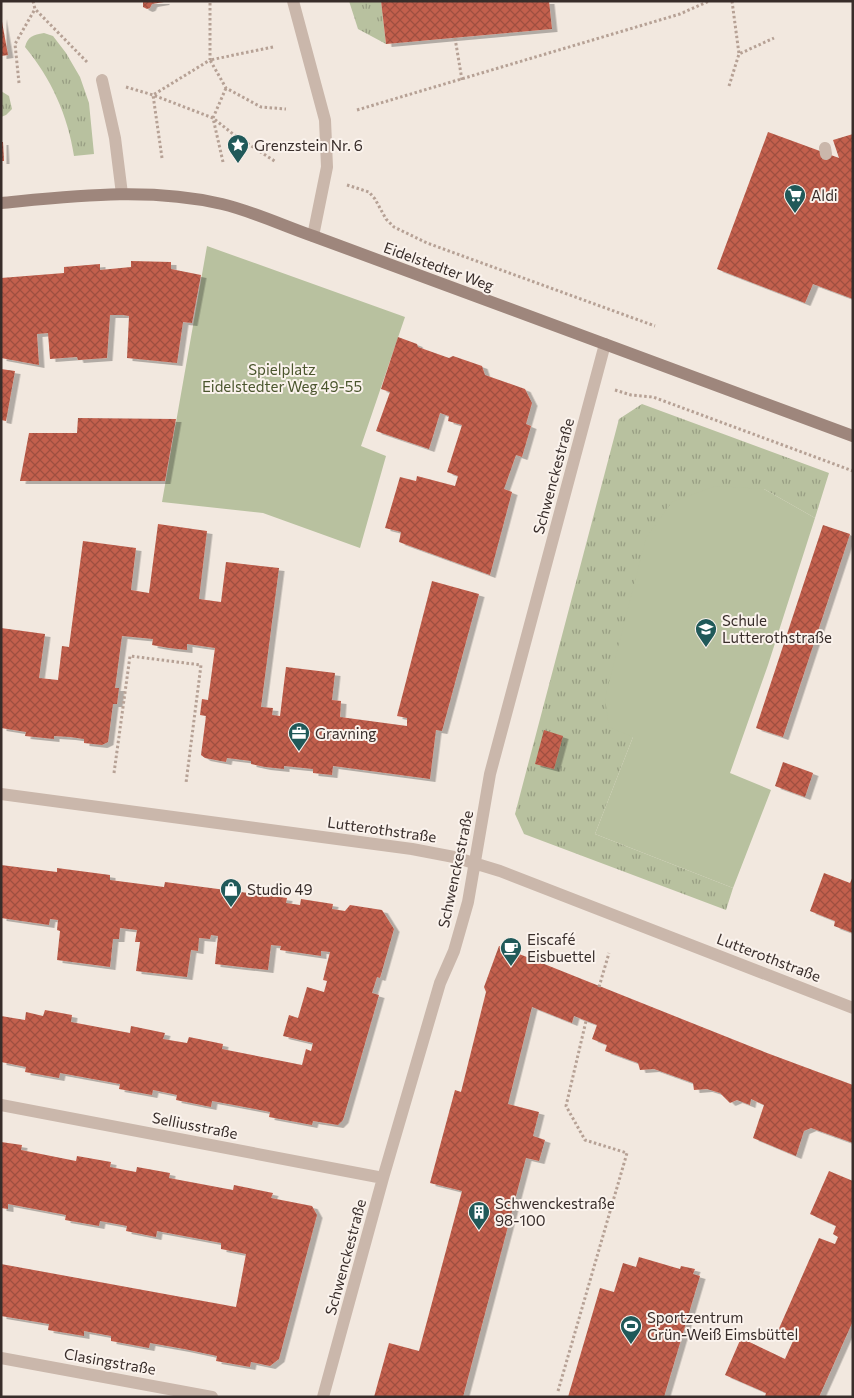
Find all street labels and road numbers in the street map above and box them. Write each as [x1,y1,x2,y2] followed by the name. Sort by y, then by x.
[382,238,496,294] street label: Eidelstedter Weg
[529,416,577,536] street label: Schwenckestraße
[434,809,476,929] street label: Schwenckestraße
[326,812,438,846] street label: Lutterothstraße
[714,929,824,985] street label: Lutterothstraße
[151,1108,239,1142] street label: Selliusstraße
[321,1197,369,1317] street label: Schwenckestraße
[63,1344,157,1378] street label: Clasingstraße

